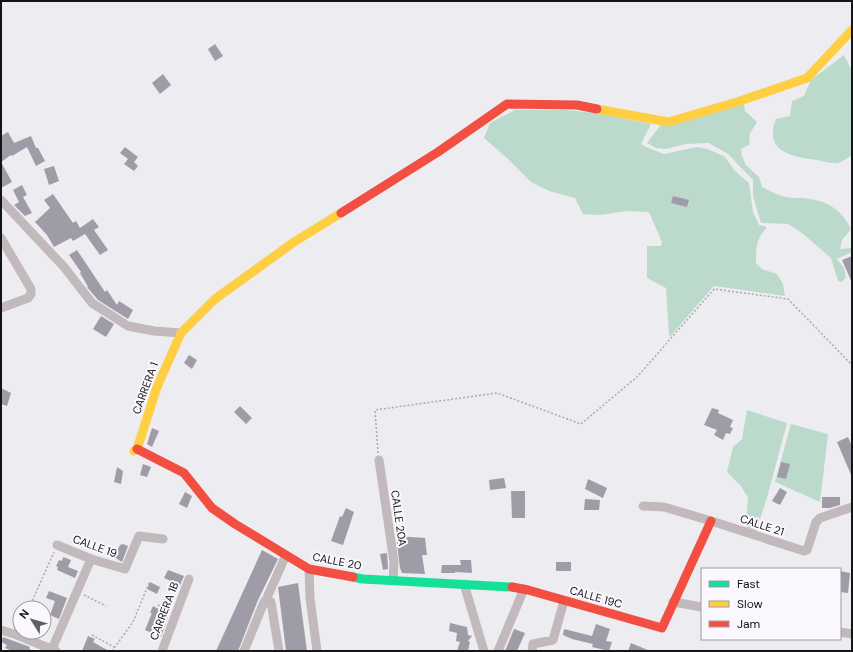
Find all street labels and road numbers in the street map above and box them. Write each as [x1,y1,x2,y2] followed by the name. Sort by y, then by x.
[129,360,161,416] street label: CARRERA 1
[388,489,410,547] street label: CALLE 20A
[738,511,786,539] street label: CALLE 21
[71,532,119,560] street label: CALLE 19
[311,549,363,573] street label: CALLE 20
[147,580,182,642] street label: CARRERA 1B
[568,583,624,611] street label: CALLE 19C

